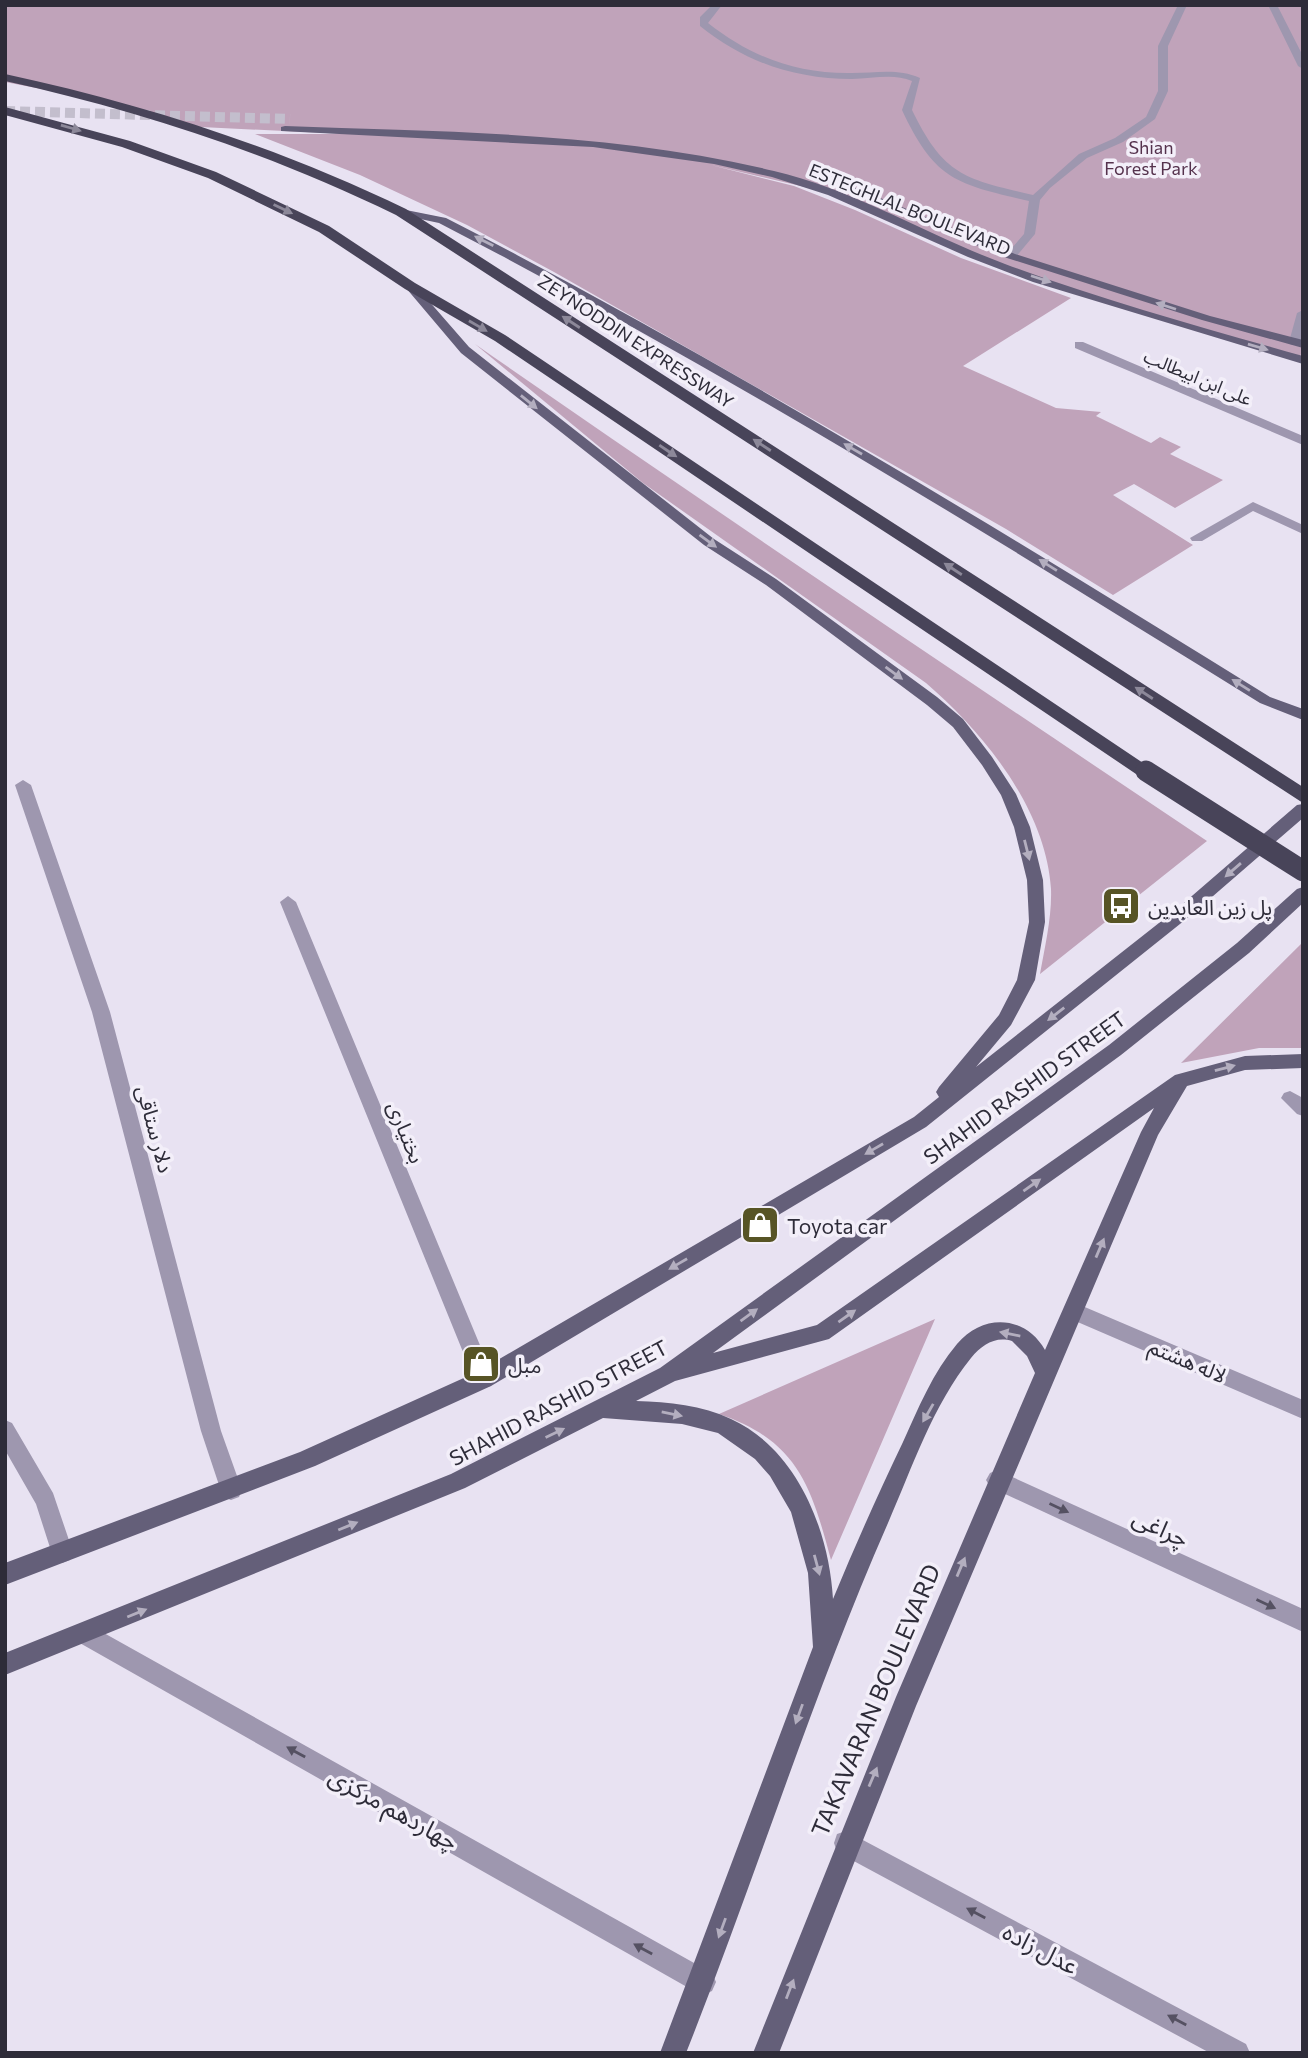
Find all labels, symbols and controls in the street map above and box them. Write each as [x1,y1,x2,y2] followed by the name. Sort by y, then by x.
[61,123,82,133] one-way arrow
[1104,136,1198,179] park label: Shian Forest Park
[806,158,1014,260] street label: ESTEGHLAL BOULEVARD
[273,204,293,215] one-way arrow
[474,236,494,247] one-way arrow
[534,270,738,413] street label: ZEYNODDIN EXPRESSWAY
[1031,274,1052,285] one-way arrow
[1156,300,1177,310] one-way arrow
[561,315,581,328] one-way arrow
[469,319,488,332] one-way arrow
[1248,342,1269,352] one-way arrow
[1140,344,1255,411] street label: علی ابن ابیطالب
[519,394,537,409] one-way arrow
[753,439,772,452] one-way arrow
[843,443,862,456] one-way arrow
[659,444,677,458] one-way arrow
[699,534,718,548] one-way arrow
[1039,559,1058,572] one-way arrow
[944,562,962,576] one-way arrow
[885,666,903,680] one-way arrow
[1232,679,1251,692] one-way arrow
[1134,687,1153,700] one-way arrow
[1022,839,1033,861] one-way arrow
[1224,862,1242,878] one-way arrow
[1100,885,1142,927] bus stop icon: پل زین العابدین
[1148,894,1272,921] place label: پل زین العابدین
[918,1005,1130,1169] street label: SHAHID RASHID STREET
[1048,1006,1066,1021] one-way arrow
[1214,1062,1236,1073] one-way arrow
[131,1083,180,1176] street label: دلار ستاقی
[382,1097,431,1167] street label: بختیاری
[865,1143,884,1155] one-way arrow
[1023,1178,1041,1192] one-way arrow
[739,1204,781,1246] shop icon: Toyota car
[787,1213,887,1238] place label: Toyota car
[1094,1238,1105,1259] one-way arrow
[668,1258,688,1270] one-way arrow
[740,1309,758,1323] one-way arrow
[838,1309,856,1323] one-way arrow
[999,1328,1021,1339] one-way arrow
[1144,1333,1230,1391] street label: لاله هشتم
[445,1334,671,1470] street label: SHAHID RASHID STREET
[460,1343,502,1385] shop icon: مبل
[508,1352,542,1378] place label: مبل
[922,1404,934,1423] one-way arrow
[661,1409,683,1420] one-way arrow
[545,1427,565,1439] one-way arrow
[1127,1501,1194,1554] street label: چراغی
[1049,1503,1069,1514] one-way arrow
[337,1521,358,1532] one-way arrow
[812,1554,822,1575] one-way arrow
[955,1557,967,1577] one-way arrow
[804,1559,946,1841] street label: TAKAVARAN BOULEVARD
[1255,1599,1276,1610] one-way arrow
[127,1607,148,1618] one-way arrow
[793,1704,804,1725] one-way arrow
[286,1746,305,1759] one-way arrow
[322,1761,464,1859] street label: چهاردهم مرکزی
[867,1767,879,1787] one-way arrow
[966,1907,986,1919] one-way arrow
[998,1916,1084,1981] street label: عدل زاده
[716,1918,727,1939] one-way arrow
[634,1943,653,1955] one-way arrow
[785,1978,796,1999] one-way arrow
[1166,2015,1186,2027] one-way arrow

